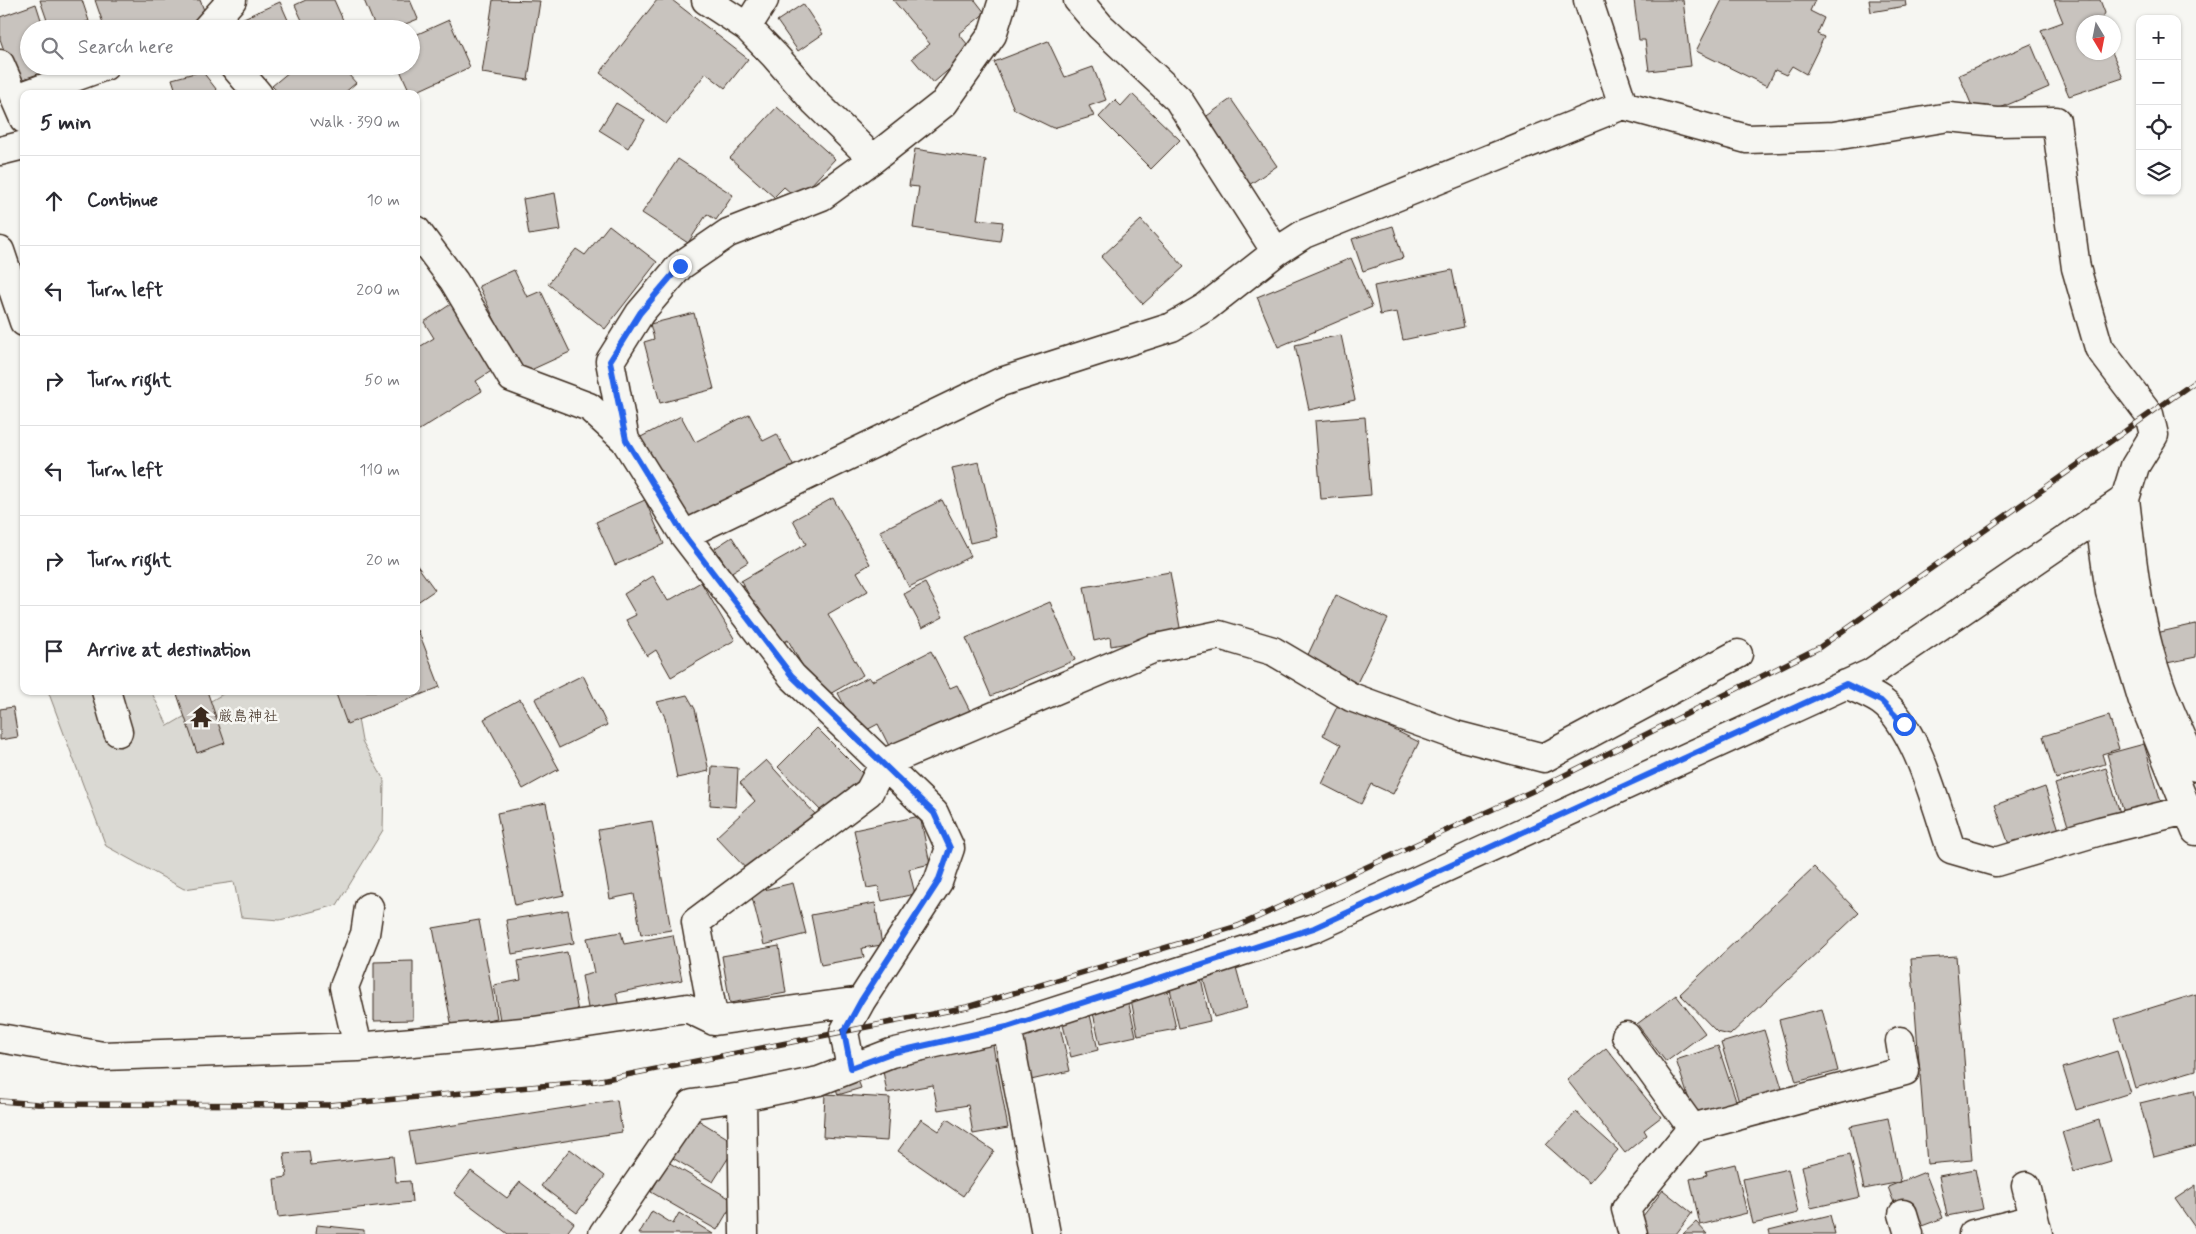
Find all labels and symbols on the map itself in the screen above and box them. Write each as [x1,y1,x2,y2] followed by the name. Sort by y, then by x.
[2076,15,2121,60] north arrow
[669,255,692,278] route end
[188,704,214,730] temple icon: 厳島神社
[218,707,278,727] place label: 厳島神社
[1893,713,1916,736] route start

